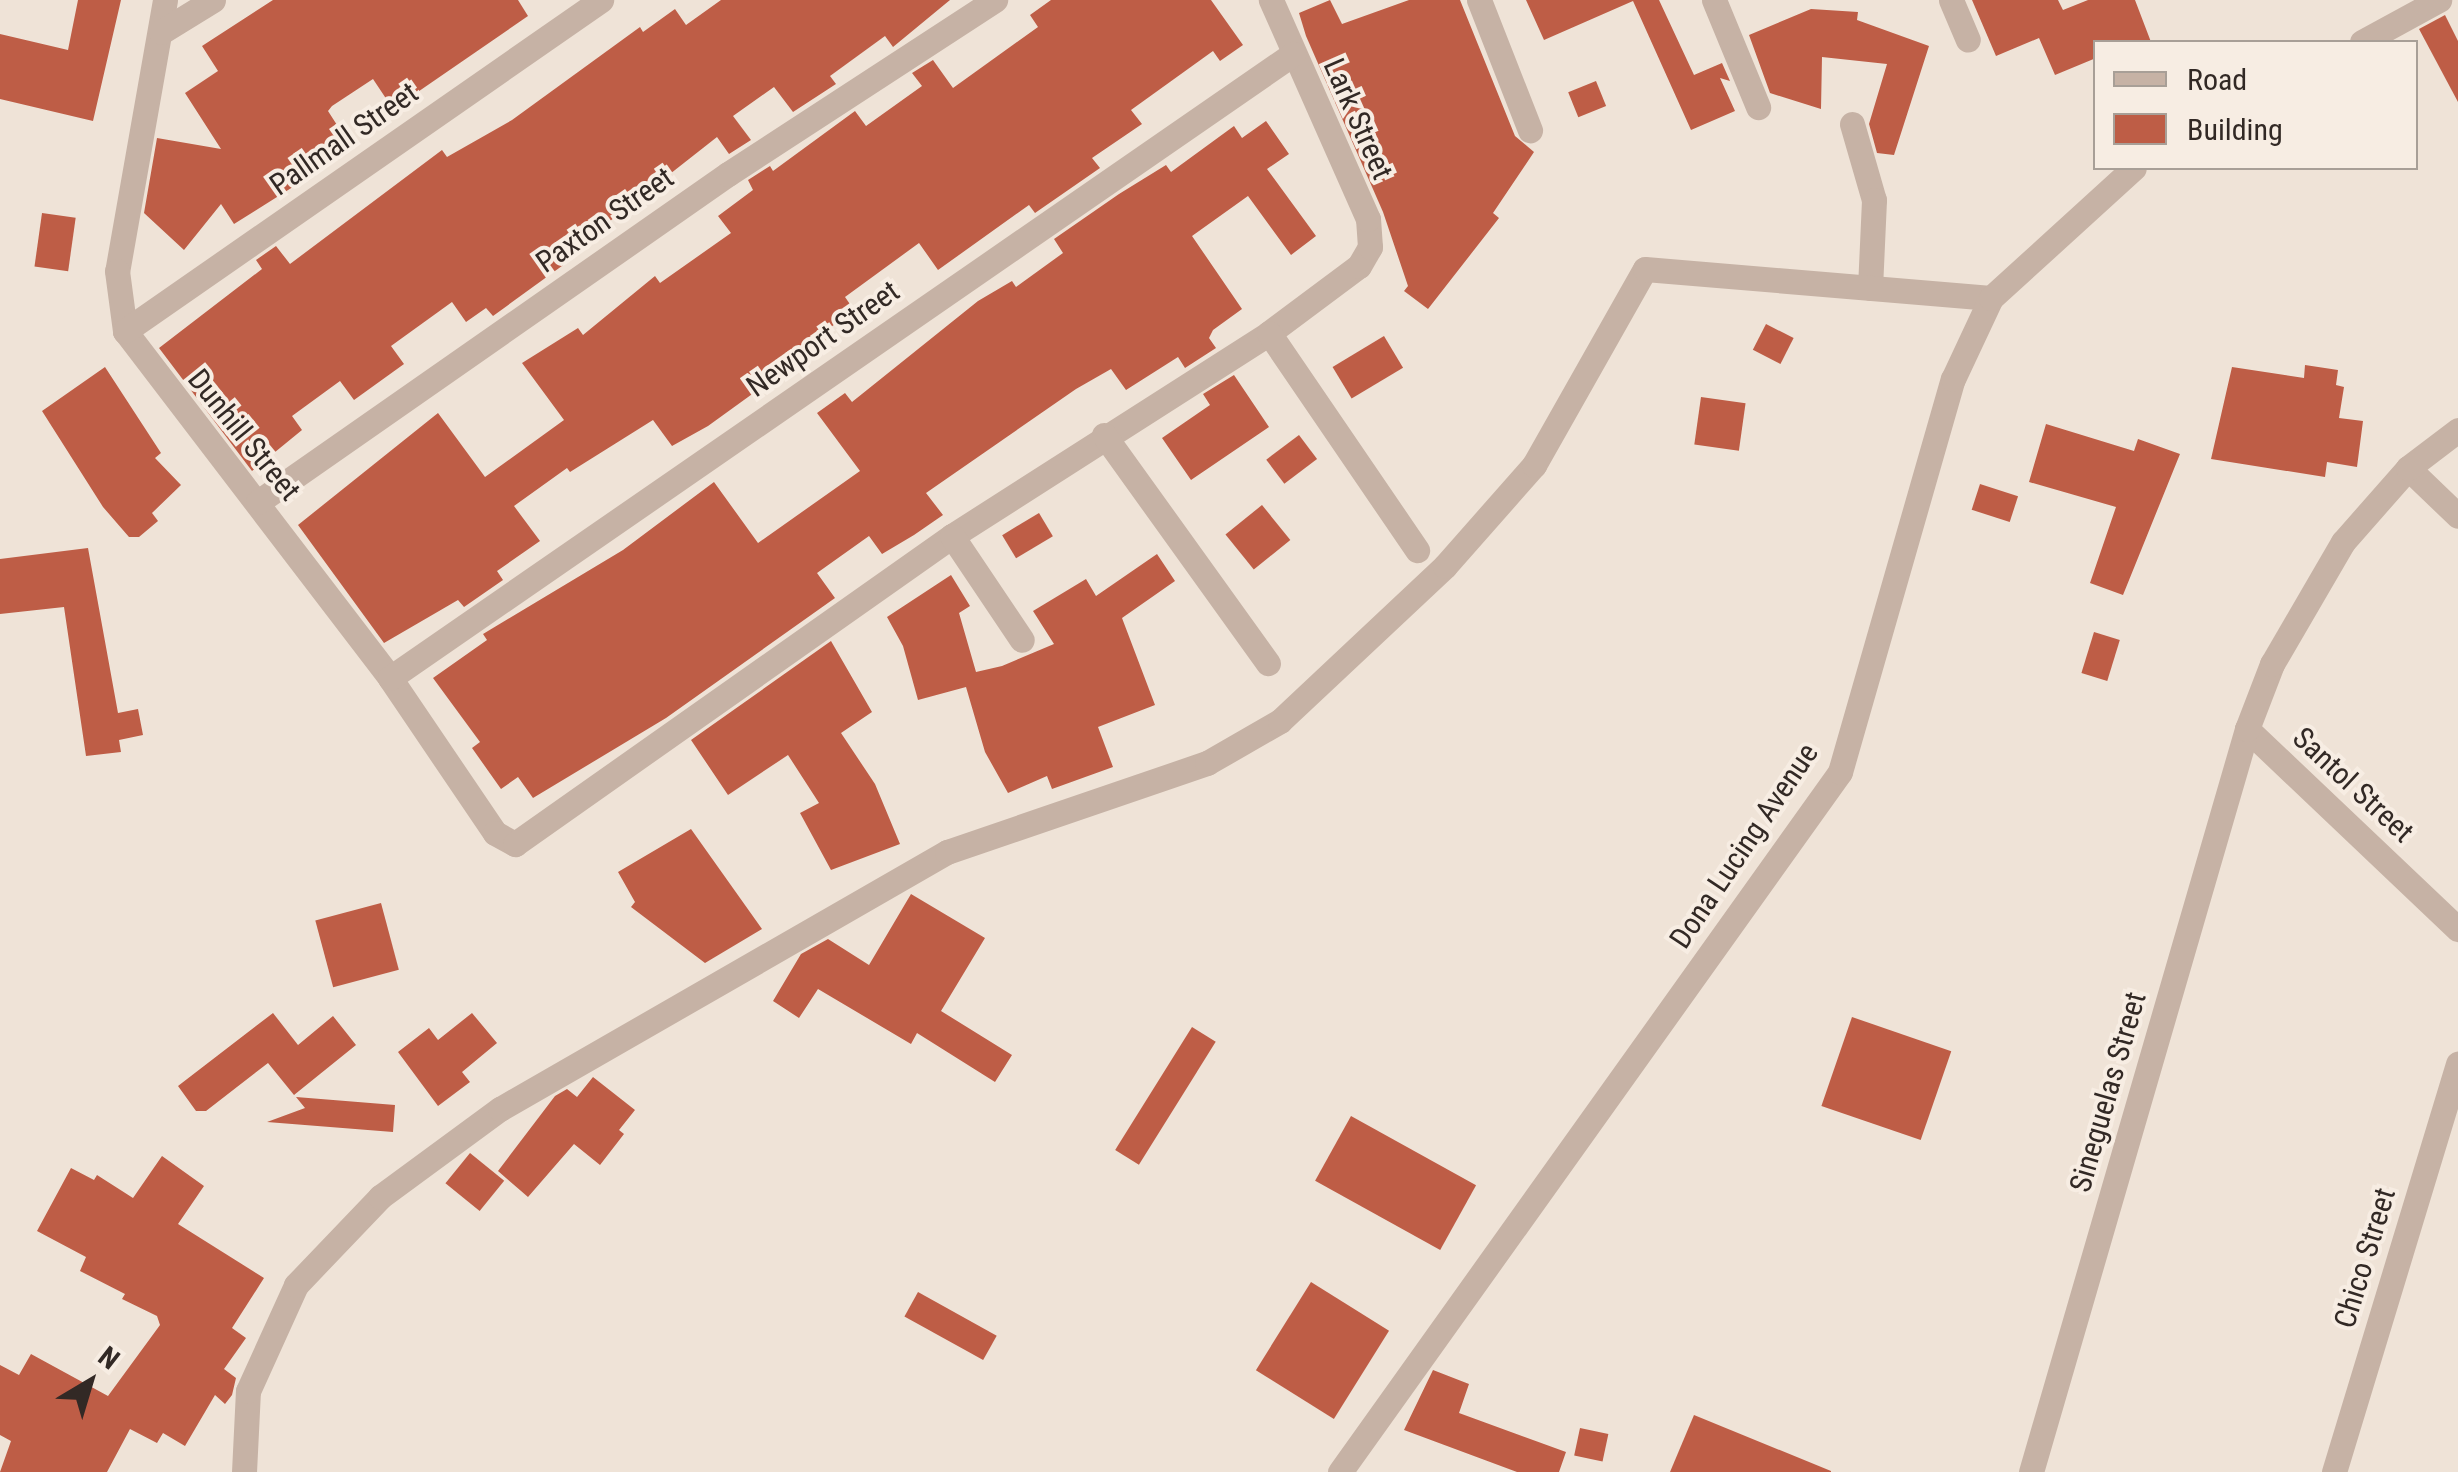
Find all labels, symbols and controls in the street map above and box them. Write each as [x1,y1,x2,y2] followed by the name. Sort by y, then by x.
[2093,40,2418,170] legend
[1315,53,1401,185] street label: Lark Street
[2187,62,2247,97] text: Road
[263,75,425,203] street label: Pallmall Street
[2187,112,2283,147] text: Building
[529,160,681,280] street label: Paxton Street
[740,273,906,405] street label: Newport Street
[180,362,308,508] street label: Dunhill Street
[2285,720,2421,850] street label: Santol Street
[1662,737,1826,955] street label: Dona Lucing Avenue
[2062,988,2154,1196] street label: Sineguelas Street
[2327,1184,2403,1332] street label: Chico Street
[40,1332,140,1432] north arrow
[92,1340,126,1376] text: N

